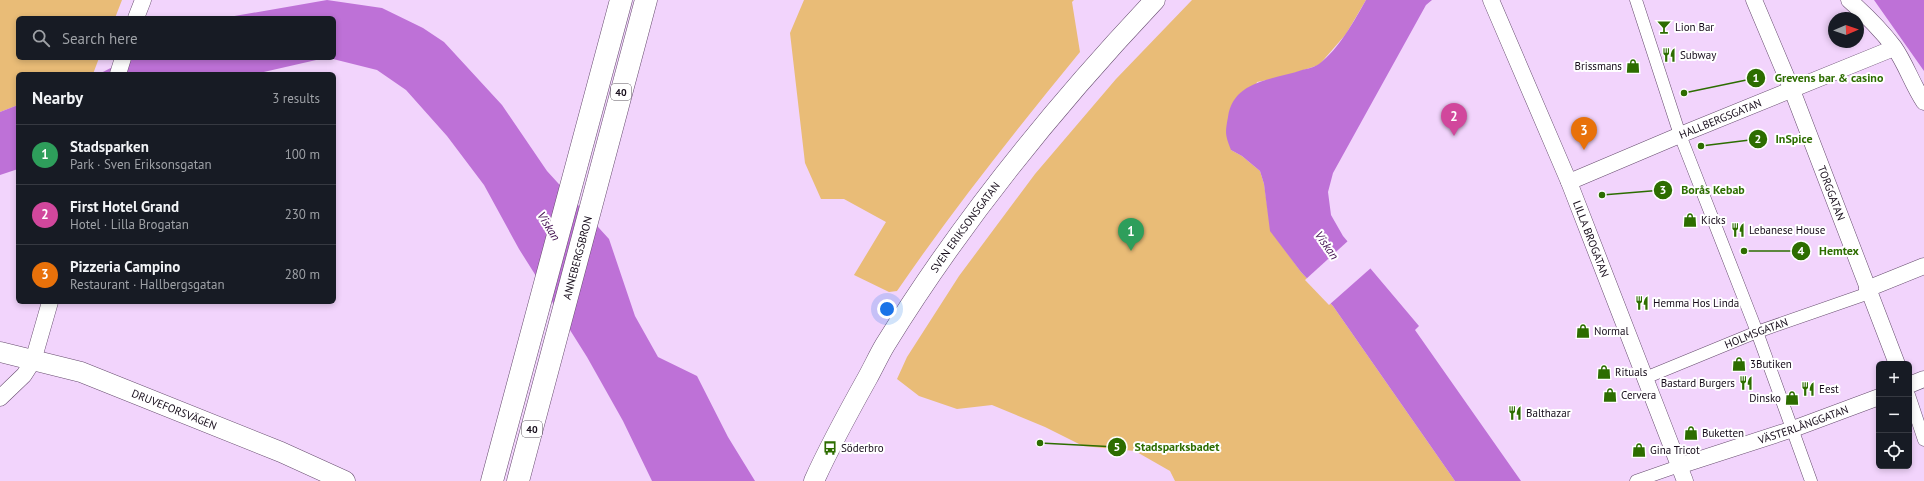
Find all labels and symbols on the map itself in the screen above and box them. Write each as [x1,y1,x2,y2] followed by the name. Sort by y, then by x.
[1828,12,1864,48] north arrow
[1656,19,1672,35] bar icon: Lion Bar
[1675,20,1714,34] place label: Lion Bar
[1661,47,1677,63] restaurant icon: Subway
[1680,48,1717,62] place label: Subway
[1625,58,1641,74] shop icon: Brissmans
[1575,59,1622,73] place label: Brissmans
[1746,66,1891,90] callout: Grevens bar & casino
[1753,70,1759,85] text: 1
[1775,70,1884,85] text: Grevens bar & casino
[611,84,631,100] road number: 40
[1677,96,1764,142] street label: HALLBERGSGATAN
[1441,103,1467,136] pin: 2
[1571,117,1597,150] pin: 3
[1748,127,1821,151] callout: InSpice
[1755,131,1761,146] text: 2
[1775,131,1813,146] text: InSpice
[1815,164,1848,222] street label: TORGGATAN
[1653,178,1753,202] callout: Borås Kebab
[927,179,1003,275] street label: SVEN ERIKSONSGATAN
[1660,182,1666,197] text: 3
[1681,182,1745,197] text: Borås Kebab
[1570,199,1612,279] street label: LILLA BROGATAN
[534,209,564,243] water label: Viskan
[1682,212,1698,228] shop icon: Kicks
[1701,213,1726,227] place label: Kicks
[560,215,595,301] street label: ANNEBERGSBRON
[1118,218,1144,251] pin: 1
[1730,222,1746,238] restaurant icon: Lebanese House
[1749,223,1826,237] place label: Lebanese House
[1312,228,1342,262] water label: Viskan
[1791,239,1867,263] callout: Hemtex
[1798,243,1805,258] text: 4
[1819,243,1860,258] text: Hemtex
[1634,295,1650,311] restaurant icon: Hemma Hos Linda
[1653,296,1739,310] place label: Hemma Hos Linda
[877,299,897,319] your location
[1722,315,1790,352] street label: HOLMSGATAN
[1575,323,1591,339] shop icon: Normal
[1594,324,1629,338] place label: Normal
[1731,356,1747,372] shop icon: 3Butiken
[1750,357,1792,371] place label: 3Butiken
[1596,364,1612,380] shop icon: Rituals
[1615,365,1648,379] place label: Rituals
[1738,375,1754,391] restaurant icon: Bastard Burgers
[1661,376,1735,390] place label: Bastard Burgers
[1800,381,1816,397] restaurant icon: Eest
[1819,382,1839,396] place label: Eest
[130,386,219,433] street label: DRUVEFORSVÄGEN
[1602,387,1618,403] shop icon: Cervera
[1621,388,1656,402] place label: Cervera
[1784,390,1800,406] shop icon: Dinsko
[1749,391,1781,405] place label: Dinsko
[1755,402,1850,447] street label: VÄSTERLÅNGGATAN
[1507,405,1523,421] restaurant icon: Balthazar
[1526,406,1571,420] place label: Balthazar
[522,421,542,437] road number: 40
[1683,425,1699,441] shop icon: Buketten
[1702,426,1744,440] place label: Buketten
[1107,435,1228,459] callout: Stadsparksbadet
[1114,439,1120,454] text: 5
[1135,439,1220,454] text: Stadsparksbadet
[822,440,838,456] bus stop icon: Söderbro
[841,441,884,455] place label: Söderbro
[1631,442,1647,458] shop icon: Gina Tricot
[1650,443,1700,457] place label: Gina Tricot

